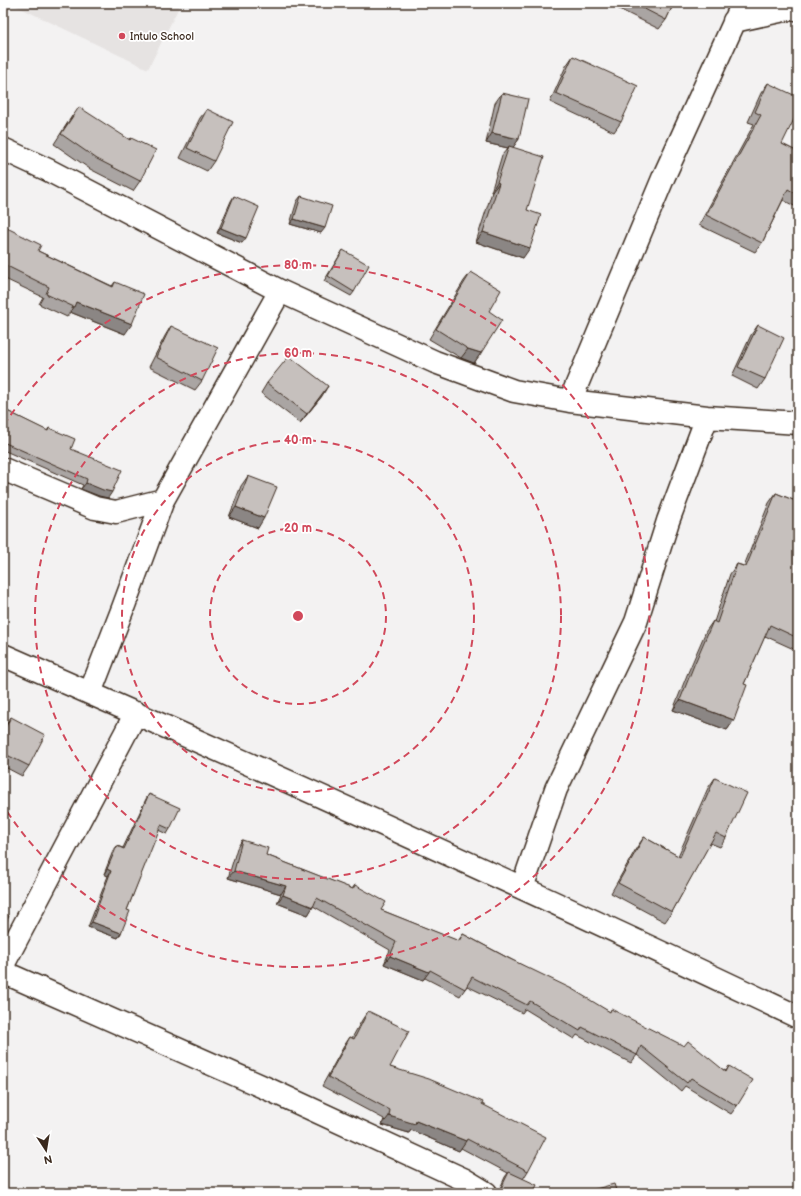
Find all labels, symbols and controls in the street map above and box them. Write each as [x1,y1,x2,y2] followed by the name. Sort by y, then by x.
[130,30,194,43] place label: Intulo School
[117,31,127,41] marker: Intulo School
[284,258,312,273] text: 80 m
[284,346,312,361] text: 60 m
[284,433,312,448] text: 40 m
[284,521,312,536] text: 20 m
[291,609,305,623] centre of rings
[26,1130,66,1170] north arrow
[43,1152,53,1167] text: N

